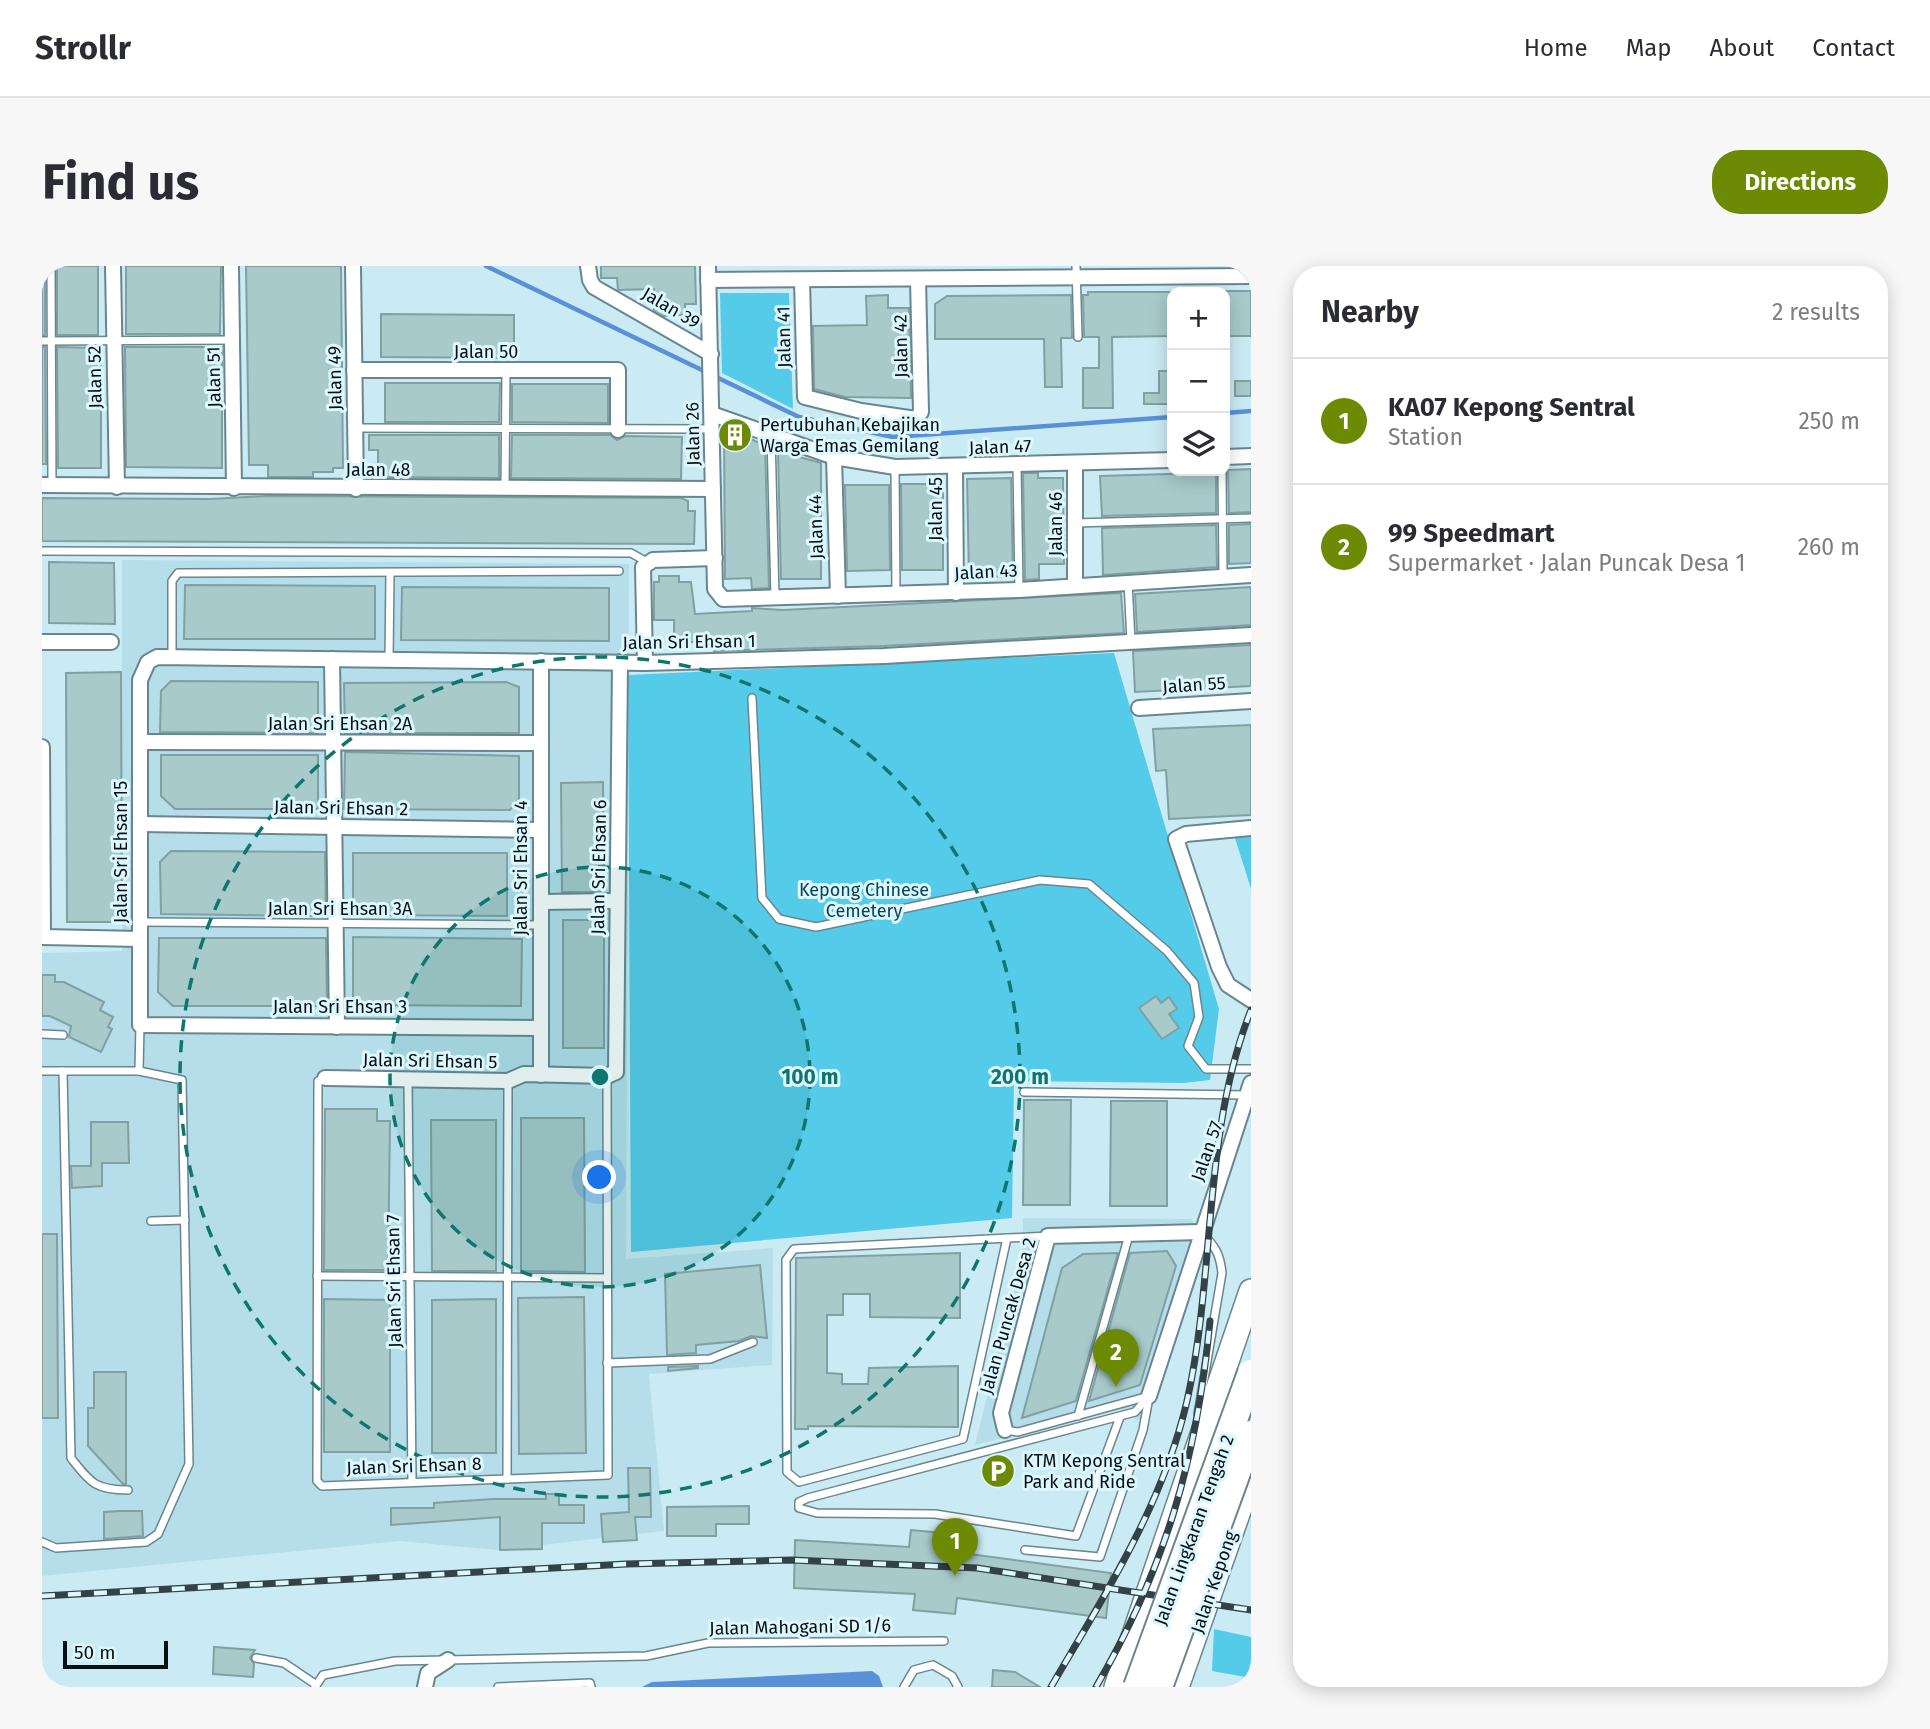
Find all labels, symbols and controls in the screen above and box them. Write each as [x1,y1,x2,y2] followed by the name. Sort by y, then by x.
[35,28,131,68] text: Strollr
[1524,34,1588,62] text: Home
[1626,34,1672,62] text: Map
[1710,34,1774,62] text: About
[1812,34,1895,62] text: Contact
[1712,150,1888,214] button: Directions
[42,153,199,212] text: Find us
[638,283,704,333] street label: Jalan 39
[1167,287,1230,476] map controls
[1167,287,1230,350] button: +
[1321,294,1419,330] text: Nearby
[1772,298,1860,326] text: 2 results
[772,306,796,368] street label: Jalan 41
[889,314,913,378] street label: Jalan 42
[454,341,518,363] street label: Jalan 50
[83,345,107,409] street label: Jalan 52
[202,346,226,408] street label: Jalan 51
[323,346,347,410] street label: Jalan 49
[1167,350,1230,413] button: −
[1388,392,1635,423] text: KA07 Kepong Sentral
[681,402,705,466] street label: Jalan 26
[1339,407,1349,435] text: 1
[1798,407,1860,435] text: 250 m
[1167,413,1230,476] button: layers
[760,414,940,457] place label: Pertubuhan Kebajikan Warga Emas Gemilang
[716,416,754,454] building icon: Pertubuhan Kebajikan Warga Emas Gemilang
[1388,423,1463,451] text: Station
[968,435,1032,459] street label: Jalan 47
[346,459,411,481] street label: Jalan 48
[925,477,947,541] street label: Jalan 45
[1045,492,1067,556] street label: Jalan 46
[804,494,828,560] street label: Jalan 44
[1388,518,1555,549] text: 99 Speedmart
[1338,533,1350,561] text: 2
[1798,533,1860,561] text: 260 m
[1388,549,1745,577] text: Supermarket · Jalan Puncak Desa 1
[954,559,1018,585] street label: Jalan 43
[622,630,756,654] street label: Jalan Sri Ehsan 1
[1162,672,1226,698] street label: Jalan 55
[268,713,413,735] street label: Jalan Sri Ehsan 2A
[110,781,132,923] street label: Jalan Sri Ehsan 15
[274,796,408,820] street label: Jalan Sri Ehsan 2
[587,799,611,935] street label: Jalan Sri Ehsan 6
[510,800,532,936] street label: Jalan Sri Ehsan 4
[799,879,929,922] park label: Kepong Chinese Cemetery
[268,898,413,920] street label: Jalan Sri Ehsan 3A
[273,996,407,1018] street label: Jalan Sri Ehsan 3
[363,1049,497,1073] street label: Jalan Sri Ehsan 5
[781,1064,839,1090] text: 100 m
[991,1064,1049,1090] text: 200 m
[588,1065,612,1089] centre of rings
[1187,1118,1227,1184] street label: Jalan 57
[582,1160,616,1194] your location
[382,1214,406,1348] street label: Jalan Sri Ehsan 7
[975,1235,1041,1397] street label: Jalan Puncak Desa 2
[1093,1329,1139,1387] pin: 2
[1149,1432,1239,1628] street label: Jalan Lingkaran Tengah 2
[1023,1450,1185,1493] place label: KTM Kepong Sentral Park and Ride
[979,1452,1017,1490] parking icon: KTM Kepong Sentral Park and Ride
[346,1453,482,1479] street label: Jalan Sri Ehsan 8
[932,1518,978,1576] pin: 1
[1186,1527,1242,1636] street label: Jalan Kepong
[709,1614,891,1640] street label: Jalan Mahogani SD 1/6
[63,1638,168,1670] scale bar
[74,1641,115,1664] text: 50 m

